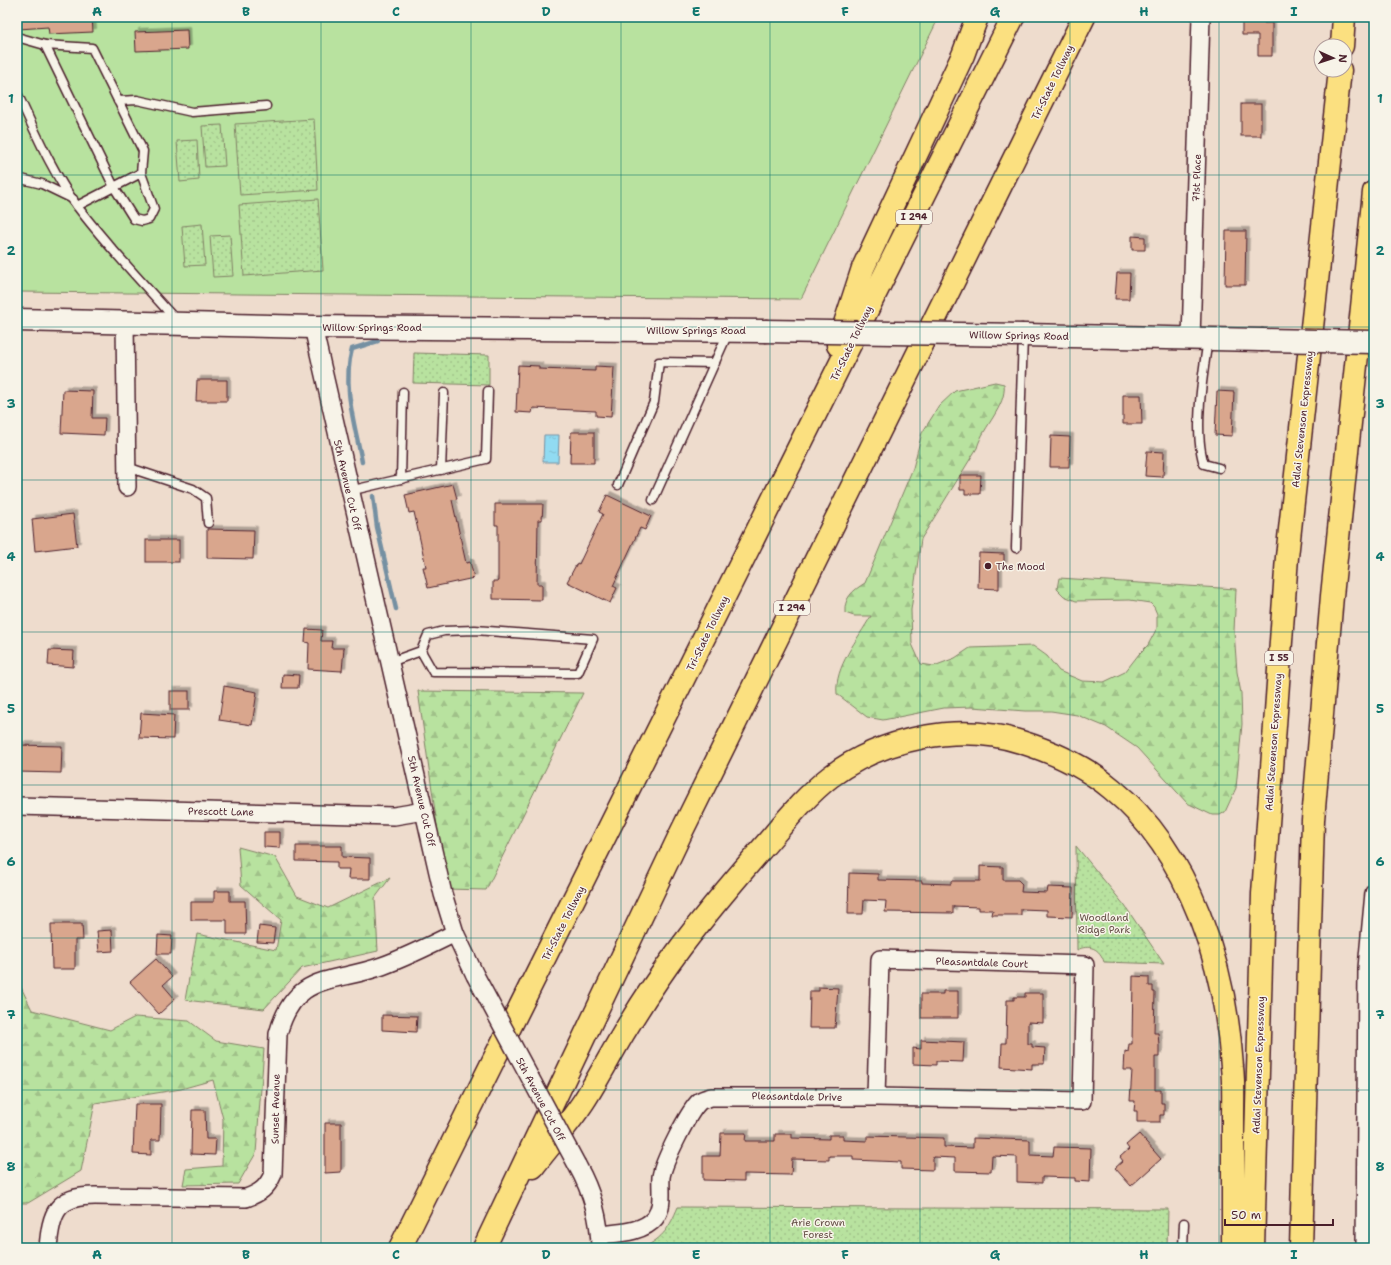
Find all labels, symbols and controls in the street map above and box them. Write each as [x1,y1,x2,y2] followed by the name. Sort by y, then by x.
[92,3,102,20] text: A
[242,3,250,20] text: B
[392,3,400,20] text: C
[541,3,551,20] text: D
[692,3,701,20] text: E
[841,3,849,20] text: F
[990,3,1001,20] text: G
[1139,3,1149,20] text: H
[1290,3,1298,20] text: I
[1313,38,1353,78] north arrow
[1029,42,1076,122] street label: Tri-State Tollway
[1335,54,1350,64] text: N
[8,90,14,107] text: 1
[1377,90,1383,107] text: 1
[1189,153,1204,202] street label: 71st Place
[896,210,932,224] road number: I 294
[6,242,16,259] text: 2
[1375,242,1385,259] text: 2
[828,303,875,383] street label: Tri-State Tollway
[322,321,423,334] street label: Willow Springs Road
[646,324,747,337] street label: Willow Springs Road
[969,328,1070,343] street label: Willow Springs Road
[1289,350,1316,488] street label: Adlai Stevenson Expressway
[6,395,16,412] text: 3
[1375,395,1385,412] text: 3
[331,438,364,532] street label: 5th Avenue Cut Off
[6,548,16,565] text: 4
[1375,548,1385,565] text: 4
[996,560,1046,573] place label: The Mood
[983,561,993,571] marker: The Mood
[684,593,731,673] street label: Tri-State Tollway
[774,601,810,615] road number: I 294
[1265,651,1293,665] road number: I 55
[1262,673,1285,811] street label: Adlai Stevenson Expressway
[7,700,15,717] text: 5
[1376,700,1384,717] text: 5
[405,754,438,848] street label: 5th Avenue Cut Off
[188,804,255,819] street label: Prescott Lane
[6,853,16,870] text: 6
[1375,853,1385,870] text: 6
[539,883,588,963] street label: Tri-State Tollway
[1078,911,1130,936] park label: Woodland Ridge Park
[935,954,1029,971] street label: Pleasantdale Court
[1250,996,1267,1134] street label: Adlai Stevenson Expressway
[6,1006,16,1023] text: 7
[1375,1006,1385,1023] text: 7
[513,1055,568,1144] street label: 5th Avenue Cut Off
[268,1073,283,1144] street label: Sunset Avenue
[752,1089,843,1104] street label: Pleasantdale Drive
[6,1158,16,1175] text: 8
[1375,1158,1385,1175] text: 8
[1225,1201,1333,1227] scale bar
[1231,1207,1261,1223] text: 50 m
[791,1216,845,1241] park label: Arie Crown Forest
[92,1246,102,1263] text: A
[242,1246,250,1263] text: B
[392,1246,400,1263] text: C
[541,1246,551,1263] text: D
[692,1246,701,1263] text: E
[841,1246,849,1263] text: F
[990,1246,1001,1263] text: G
[1139,1246,1149,1263] text: H
[1290,1246,1298,1263] text: I

